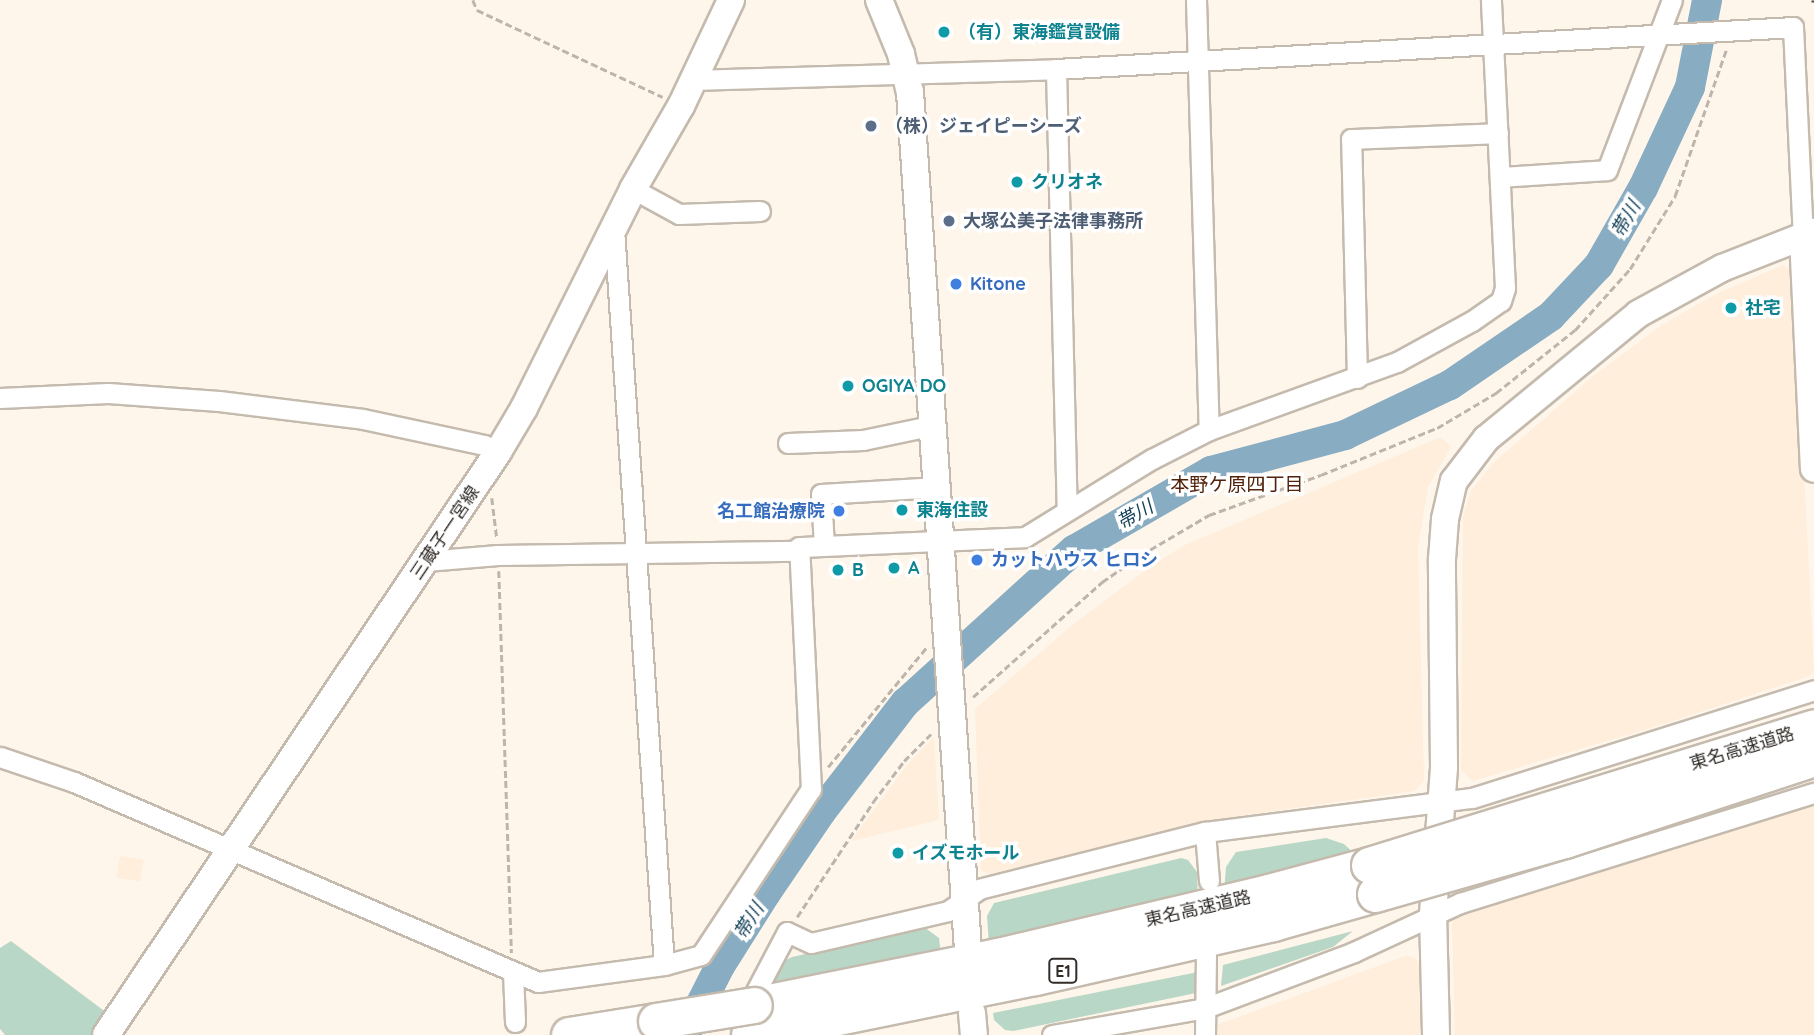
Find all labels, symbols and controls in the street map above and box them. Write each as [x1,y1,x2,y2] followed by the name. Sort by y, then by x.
[958,21,1120,43] place label: （有）東海鑑賞設備
[936,24,952,40] marker: （有）東海鑑賞設備
[885,115,1083,137] place label: （株）ジェイピーシーズ
[863,118,879,134] marker: （株）ジェイピーシーズ
[1031,171,1103,193] place label: クリオネ
[1009,174,1025,190] marker: クリオネ
[1607,197,1645,241] water label: 帯川
[963,210,1143,232] place label: 大塚公美子法律事務所
[941,213,957,229] marker: 大塚公美子法律事務所
[970,273,1026,295] place label: Kitone
[948,276,964,292] marker: Kitone
[1745,297,1781,319] place label: 社宅
[1723,300,1739,316] marker: 社宅
[862,375,946,397] place label: OGIYA DO
[840,378,856,394] marker: OGIYA DO
[1171,474,1303,496] district label: 本野ケ原四丁目
[406,482,484,584] street label: 三蔵子一宮線
[1113,496,1157,534] water label: 帯川
[916,499,988,521] place label: 東海住設
[717,500,825,522] place label: 名工館治療院
[894,502,910,518] marker: 東海住設
[831,503,847,519] marker: 名工館治療院
[991,549,1158,571] place label: カットハウス ヒロシ
[969,552,985,568] marker: カットハウス ヒロシ
[908,557,920,579] place label: A
[852,559,864,581] place label: B
[886,560,902,576] marker: A
[830,562,846,578] marker: B
[1687,723,1797,775] street label: 東名高速道路
[912,842,1020,864] place label: イズモホール
[890,845,906,861] marker: イズモホール
[1143,886,1253,932] street label: 東名高速道路
[729,899,769,943] water label: 帯川
[1047,959,1079,984] road number: E1

